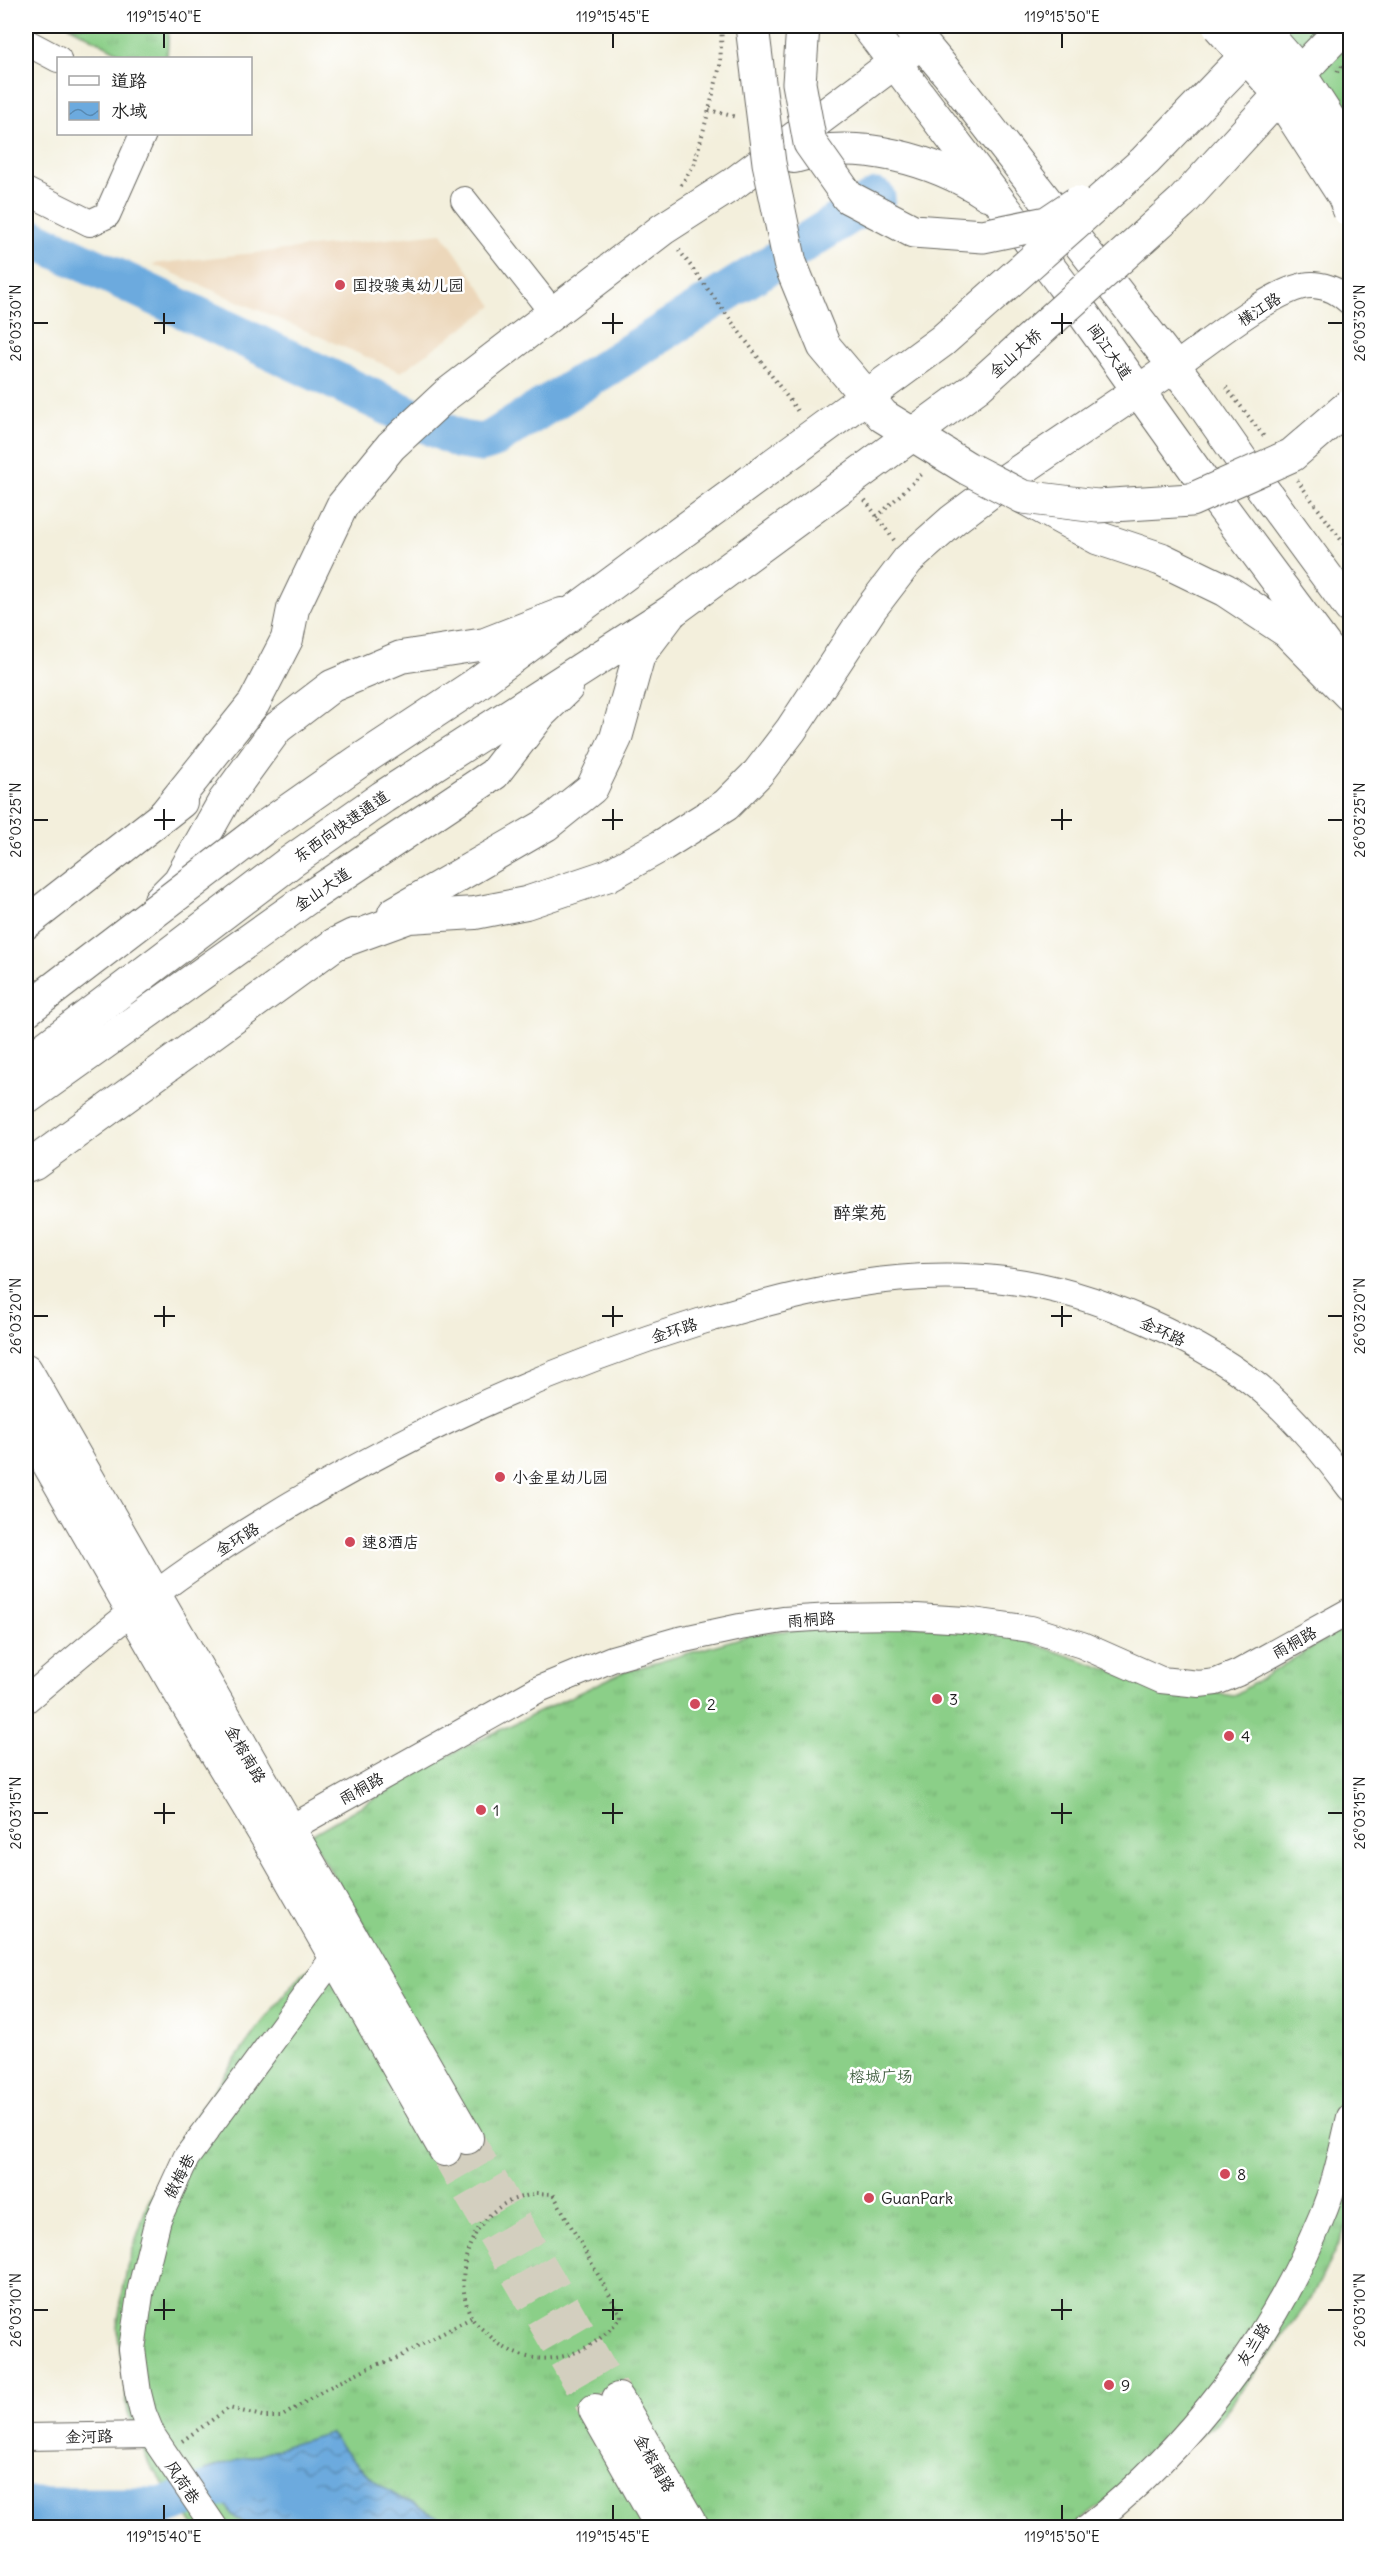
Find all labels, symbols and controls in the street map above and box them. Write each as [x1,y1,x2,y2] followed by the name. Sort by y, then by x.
[126,7,202,26] text: 119°15'40"E
[576,7,650,26] text: 119°15'45"E
[1024,7,1100,26] text: 119°15'50"E
[57,57,252,135] legend
[111,69,147,92] text: 道路
[111,99,147,122] text: 水域
[352,275,464,295] place label: 国投骏夷幼儿园
[333,278,347,292] marker: 国投骏夷幼儿园
[6,284,25,362] text: 26°03'30"N
[1350,284,1369,362] text: 26°03'30"N
[1233,288,1285,330] street label: 横江路
[1083,319,1137,383] street label: 闽江大道
[985,324,1045,382] street label: 金山大桥
[6,782,25,858] text: 26°03'25"N
[1350,782,1369,858] text: 26°03'25"N
[289,786,393,866] street label: 东西向快速通道
[290,863,354,915] street label: 金山大道
[833,1201,887,1224] district label: 醉棠苑
[6,1278,25,1354] text: 26°03'20"N
[1350,1278,1369,1354] text: 26°03'20"N
[1137,1312,1189,1350] street label: 金环路
[648,1313,700,1347] street label: 金环路
[512,1467,608,1487] place label: 小金星幼儿园
[493,1470,507,1484] marker: 小金星幼儿园
[211,1518,263,1560] street label: 金环路
[362,1532,419,1552] place label: 速8酒店
[343,1535,357,1549] marker: 速8酒店
[786,1607,836,1631] street label: 雨桐路
[1268,1622,1320,1662] street label: 雨桐路
[949,1689,958,1709] place label: 3
[930,1692,944,1706] marker: 3
[707,1694,716,1714] place label: 2
[688,1697,702,1711] marker: 2
[221,1721,271,1787] street label: 金榕南路
[1241,1726,1250,1746] place label: 4
[1222,1729,1236,1743] marker: 4
[335,1768,387,1808] street label: 雨桐路
[6,1776,25,1850] text: 26°03'15"N
[1350,1776,1369,1850] text: 26°03'15"N
[493,1800,499,1820] place label: 1
[474,1803,488,1817] marker: 1
[849,2066,913,2086] park label: 榕城广场
[159,2150,199,2202] street label: 傲梅巷
[1237,2164,1246,2184] place label: 8
[1218,2167,1232,2181] marker: 8
[881,2188,953,2208] place label: GuanPark
[862,2191,876,2205] marker: GuanPark
[6,2273,25,2347] text: 26°03'10"N
[1350,2273,1369,2347] text: 26°03'10"N
[1232,2318,1274,2370] street label: 友兰路
[1121,2375,1130,2395] place label: 9
[1102,2378,1116,2392] marker: 9
[65,2426,113,2446] street label: 金河路
[630,2430,680,2496] street label: 金榕南路
[161,2457,205,2507] street label: 风荷巷
[126,2527,202,2546] text: 119°15'40"E
[576,2527,650,2546] text: 119°15'45"E
[1024,2527,1100,2546] text: 119°15'50"E

